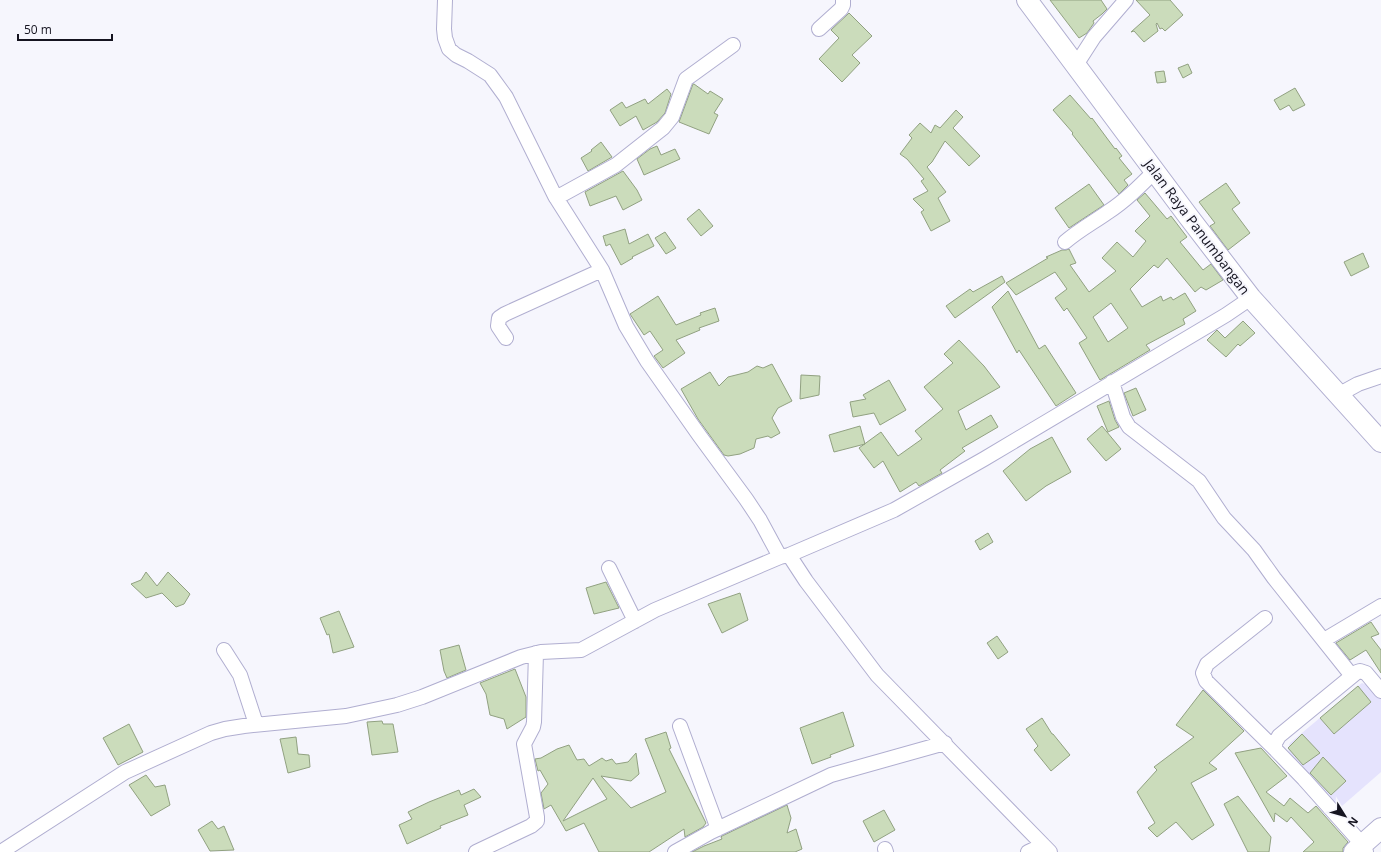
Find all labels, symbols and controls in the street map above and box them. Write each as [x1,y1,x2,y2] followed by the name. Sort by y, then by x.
[18,16,112,42] scale bar
[24,21,52,38] text: 50 m
[1139,153,1255,298] street label: Jalan Raya Panumbangan
[1325,796,1365,836] north arrow
[1345,814,1362,830] text: N

